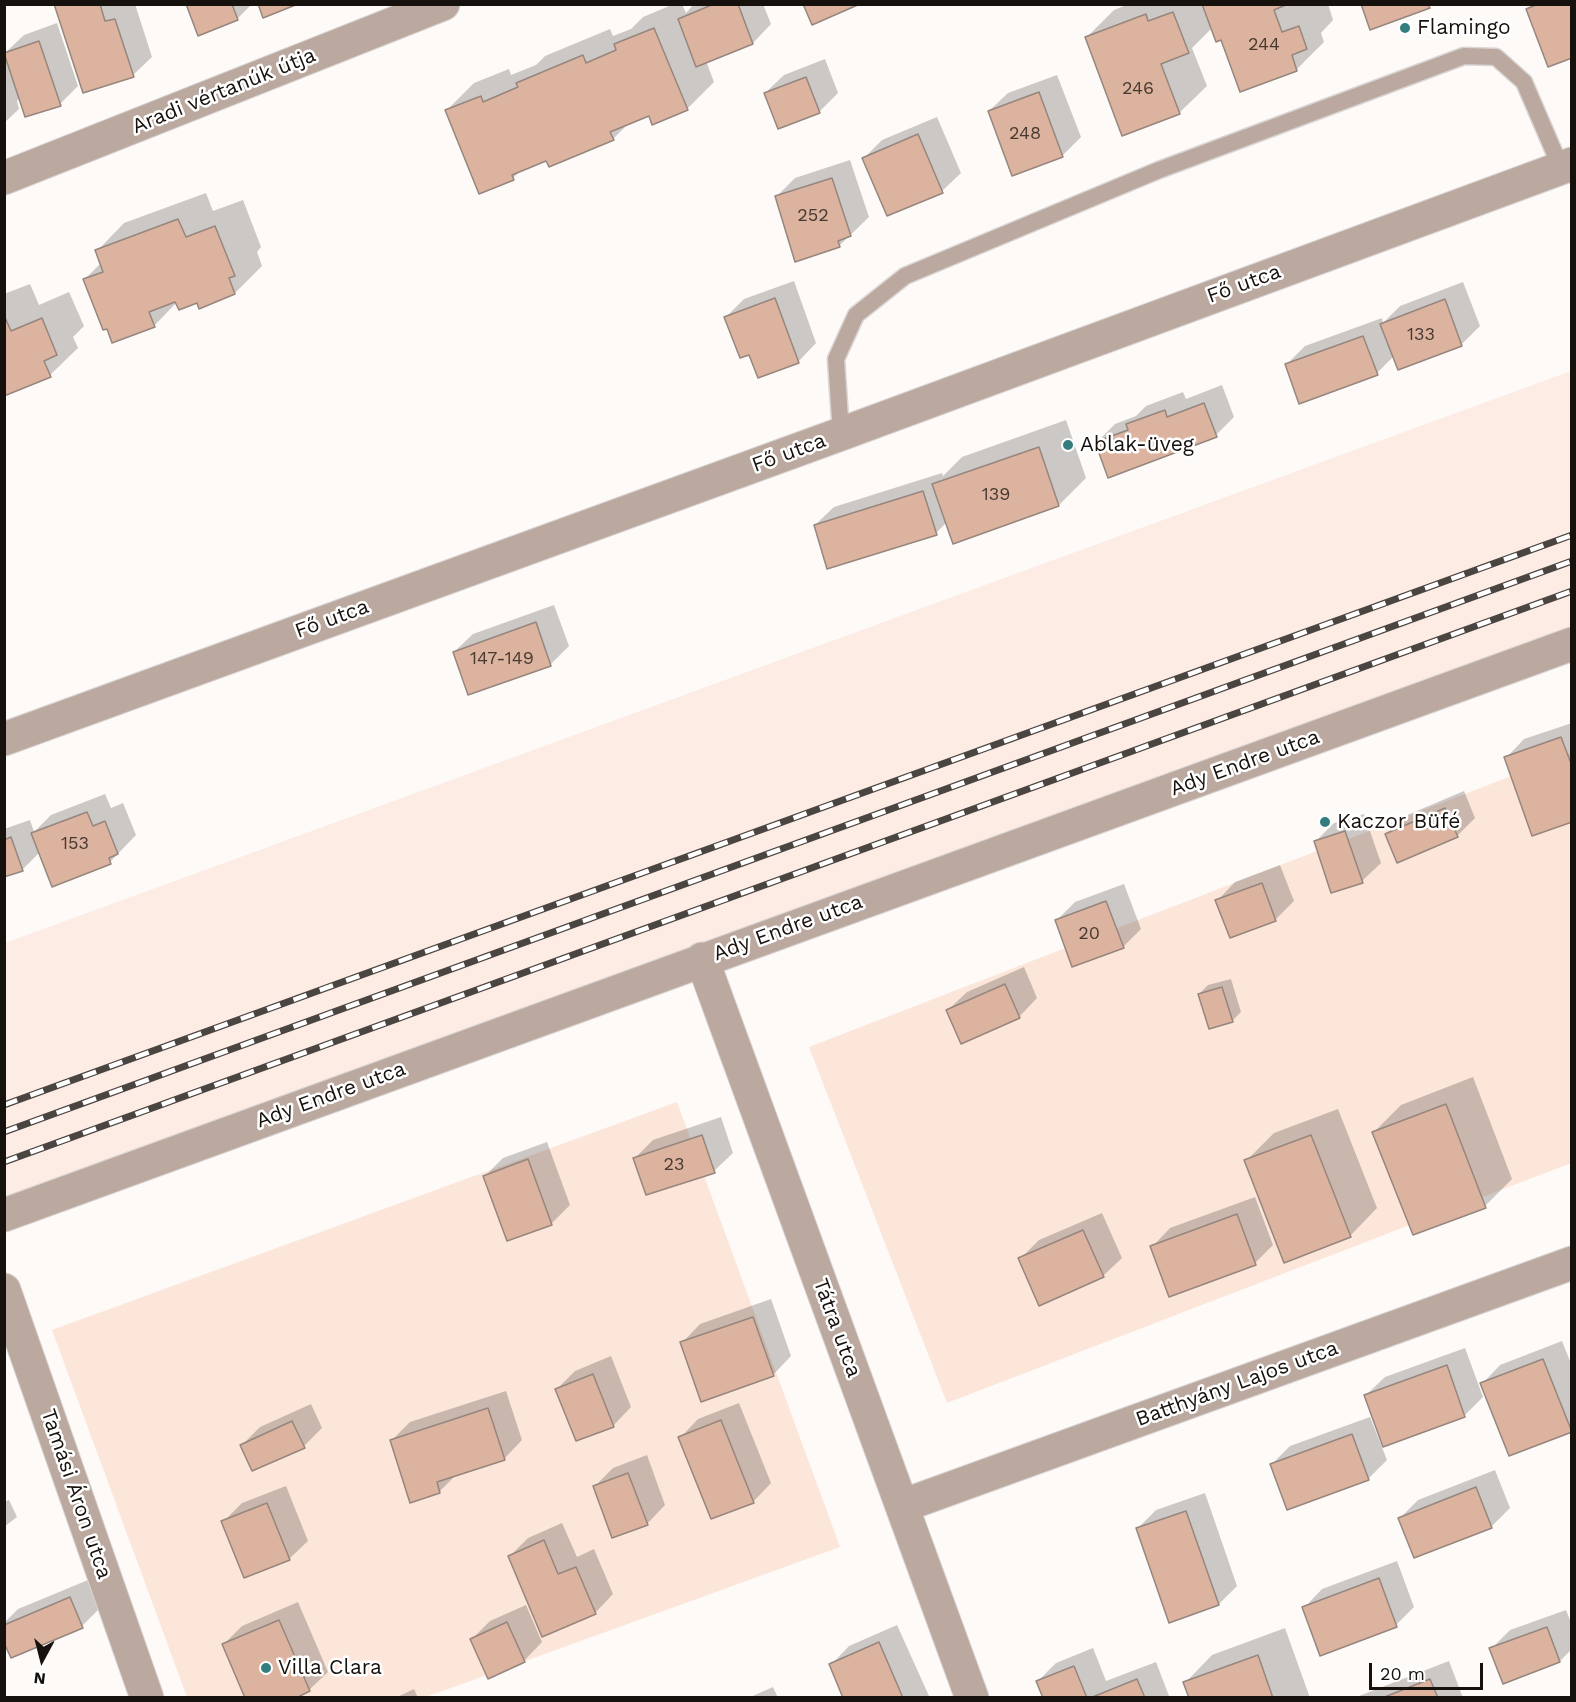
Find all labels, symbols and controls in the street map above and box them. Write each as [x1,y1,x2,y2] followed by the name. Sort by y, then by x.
[1417,15,1510,41] place label: Flamingo
[1398,21,1412,35] marker: Flamingo
[1248,34,1280,56] house number: 244
[128,43,320,139] street label: Aradi vértanúk útja
[1122,78,1154,100] house number: 246
[1009,123,1041,145] house number: 248
[797,205,829,227] house number: 252
[1204,259,1284,309] street label: Fő utca
[1407,324,1435,346] house number: 133
[749,428,829,478] street label: Fő utca
[1080,432,1194,458] place label: Ablak-üveg
[1061,438,1075,452] marker: Ablak-üveg
[982,484,1010,506] house number: 139
[292,594,372,644] street label: Fő utca
[470,648,534,670] house number: 147-149
[1167,724,1323,802] street label: Ady Endre utca
[1337,809,1460,835] place label: Kaczor Büfé
[1318,815,1332,829] marker: Kaczor Büfé
[61,833,89,855] house number: 153
[710,889,866,967] street label: Ady Endre utca
[1078,923,1100,945] house number: 20
[253,1056,409,1134] street label: Ady Endre utca
[664,1154,684,1176] house number: 23
[807,1275,867,1381] street label: Tátra utca
[1132,1336,1342,1432] street label: Batthyány Lajos utca
[35,1406,117,1582] street label: Tamási Áron utca
[12,1630,72,1690] north arrow
[1372,1651,1486,1689] scale bar
[278,1655,382,1681] place label: Villa Clara
[259,1661,273,1675] marker: Villa Clara
[1380,1663,1425,1684] text: 20 m
[33,1668,47,1689] text: N

